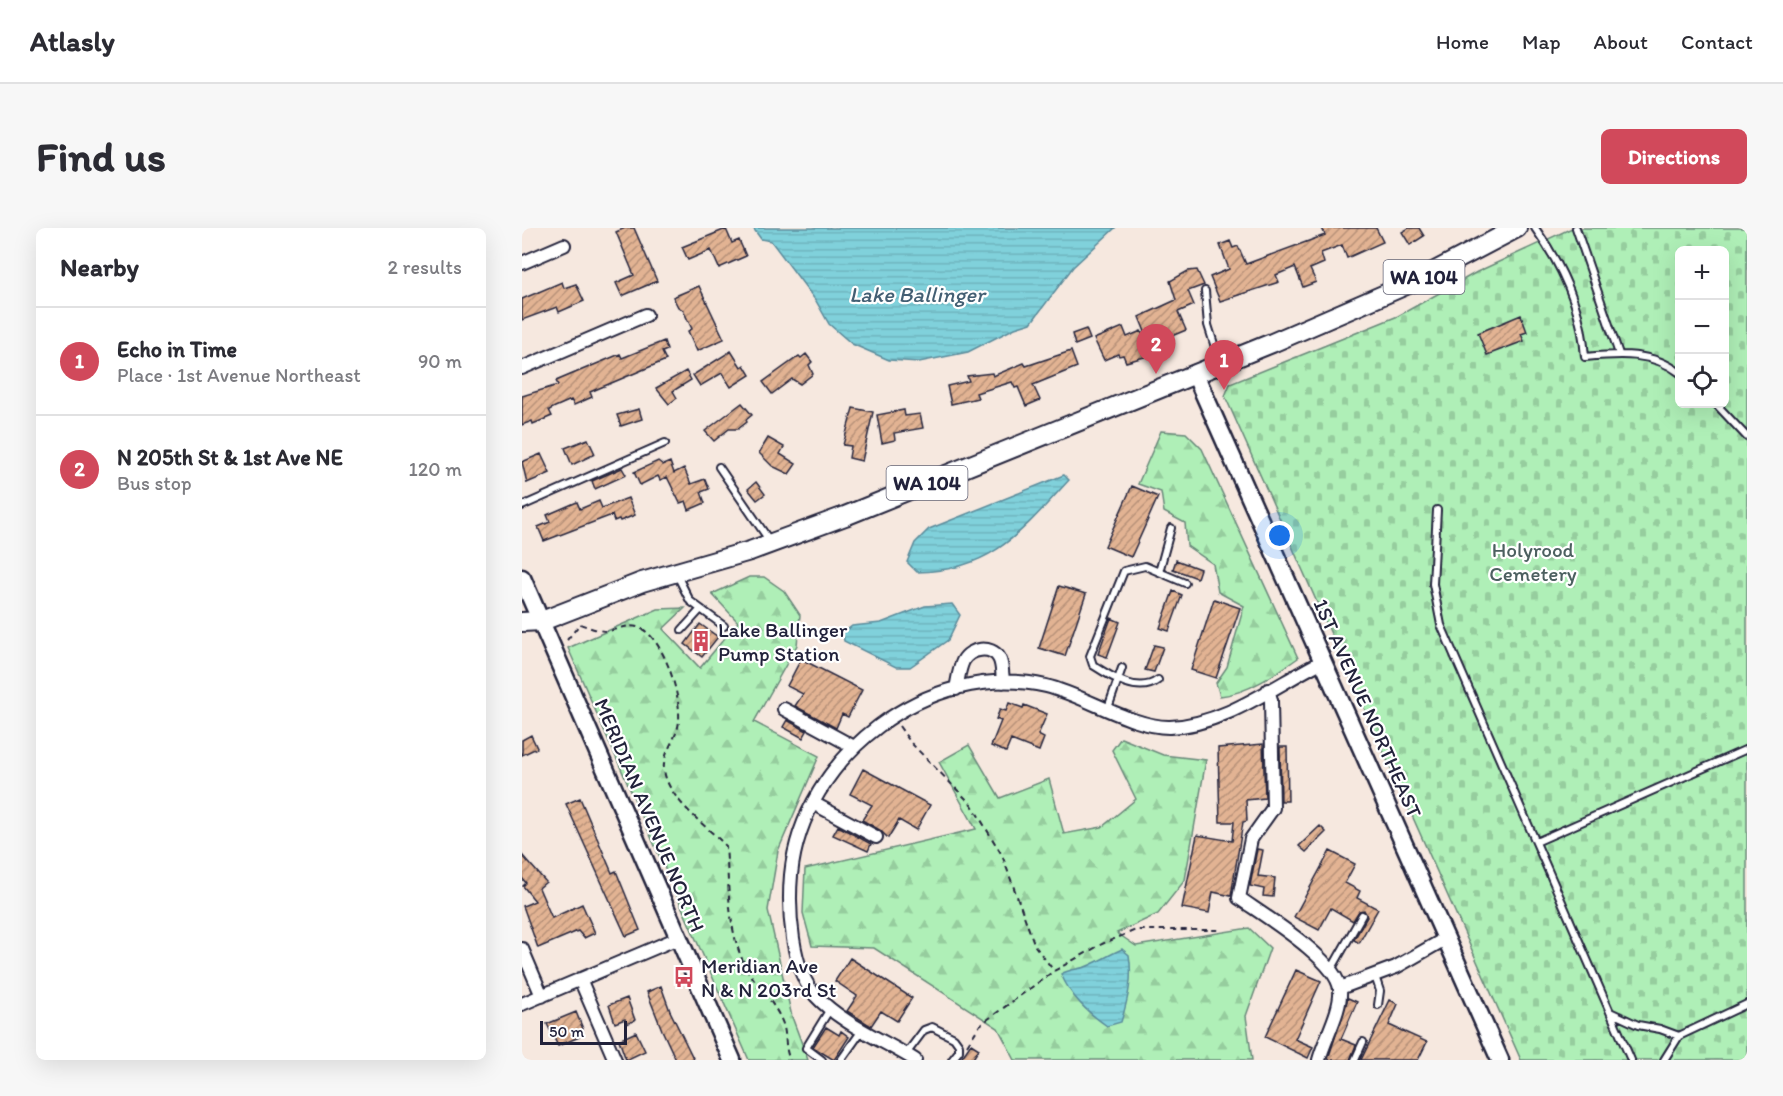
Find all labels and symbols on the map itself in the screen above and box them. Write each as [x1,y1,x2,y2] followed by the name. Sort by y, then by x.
[1384,260,1464,294] road number: WA 104
[849,281,987,308] water label: Lake Ballinger
[1136,324,1176,374] pin: 2
[1204,340,1244,390] pin: 1
[886,466,968,500] road number: WA 104
[1265,521,1294,550] your location
[1489,537,1577,586] park label: Holyrood Cemetery
[1308,595,1428,822] street label: 1ST AVENUE NORTHEAST
[718,617,848,666] place label: Lake Ballinger Pump Station
[689,629,713,653] building icon: Lake Ballinger Pump Station
[589,694,711,936] street label: MERIDIAN AVENUE NORTH
[701,953,837,1002] place label: Meridian Ave N & N 203rd St
[672,965,696,989] bus stop icon: Meridian Ave N & N 203rd St
[540,1018,627,1046] scale bar

